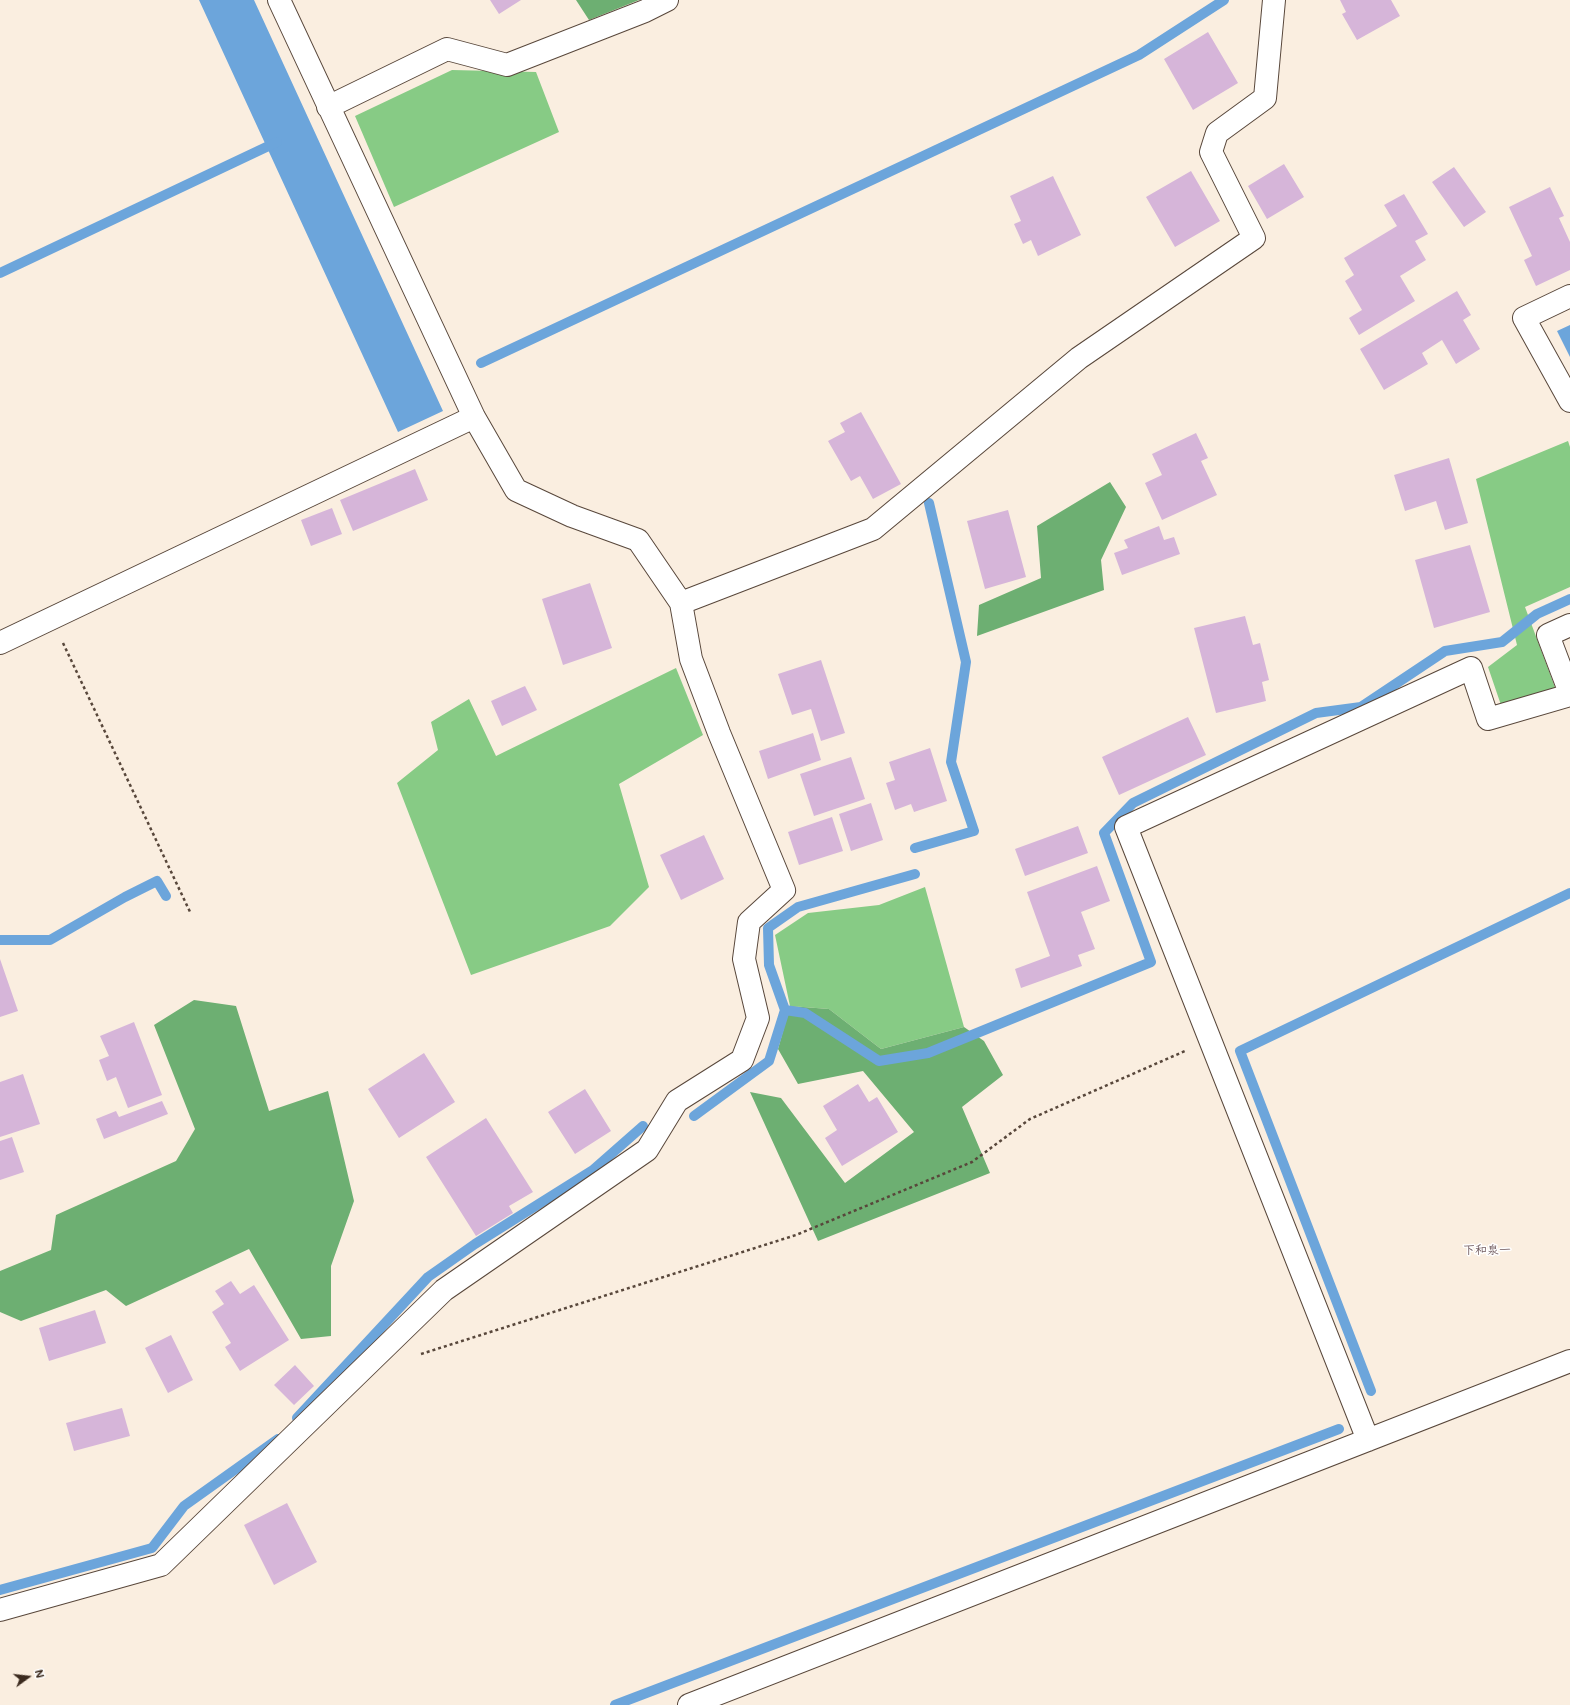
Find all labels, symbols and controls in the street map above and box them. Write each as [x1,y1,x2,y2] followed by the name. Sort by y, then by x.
[1463,1243,1511,1257] district label: 下和泉一
[8,1657,48,1697] north arrow
[32,1668,48,1680] text: N

